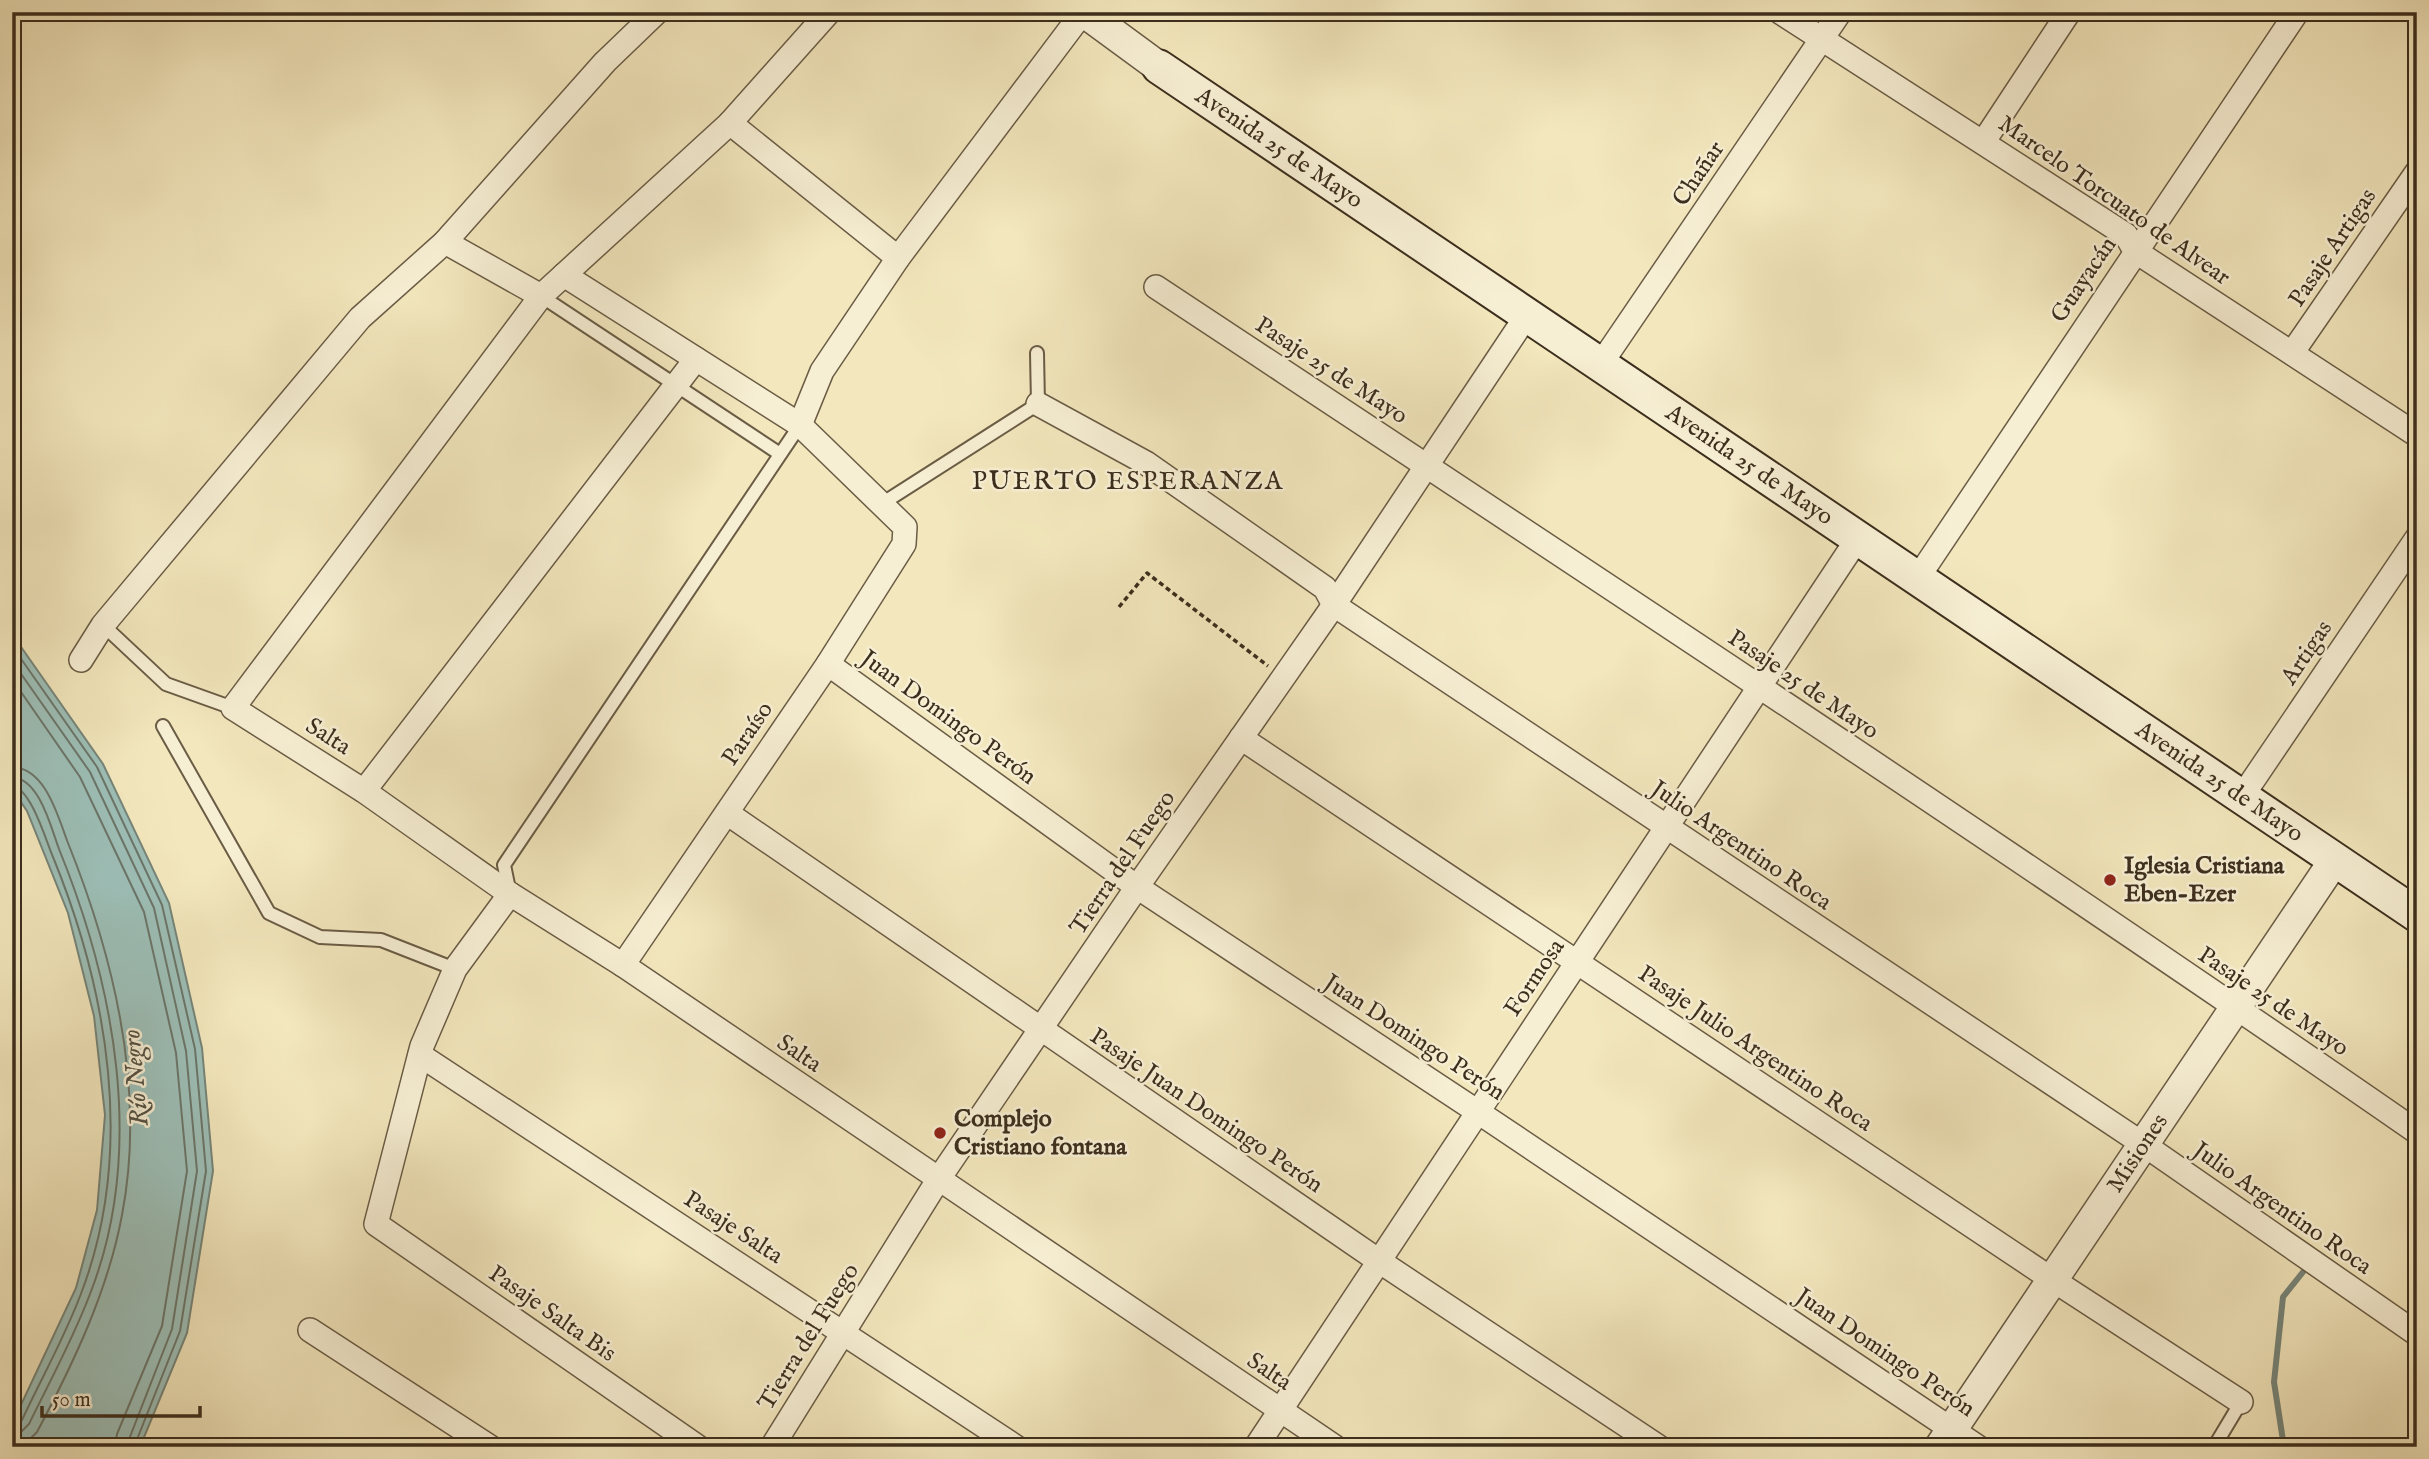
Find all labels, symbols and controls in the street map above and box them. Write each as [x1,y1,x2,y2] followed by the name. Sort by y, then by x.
[1188,80,1369,216] street label: Avenida 25 de Mayo
[1992,109,2236,293] street label: Marcelo Torcuato de Alvear
[1666,135,1732,213] street label: Chañar
[2282,183,2384,313] street label: Pasaje Artigas
[2044,231,2124,329] street label: Guayacán
[1249,310,1413,432] street label: Pasaje 25 de Mayo
[1659,397,1839,533] street label: Avenida 25 de Mayo
[972,465,1284,498] district label: PUERTO ESPERANZA
[2274,615,2340,692] street label: Artigas
[1721,623,1885,747] street label: Pasaje 25 de Mayo
[851,642,1042,792] street label: Juan Domingo Perón
[715,696,781,772] street label: Paraíso
[299,711,357,763] street label: Salta
[2129,714,2310,850] street label: Avenida 25 de Mayo
[1642,772,1838,918] street label: Julio Argentino Roca
[1063,785,1183,941] street label: Tierra del Fuego
[2124,851,2285,910] place label: Iglesia Cristiana Eben-Ezer
[2102,872,2118,888] marker: Iglesia Cristiana Eben-Ezer
[1498,933,1572,1023] street label: Formosa
[2191,940,2355,1064] street label: Pasaje 25 de Mayo
[1632,959,1879,1140] street label: Pasaje Julio Argentino Roca
[1315,966,1511,1108] street label: Juan Domingo Perón
[1083,1021,1329,1201] street label: Pasaje Juan Domingo Perón
[115,1028,158,1128] water label: Río Negro
[770,1028,828,1081] street label: Salta
[954,1104,1127,1163] place label: Complejo Cristiano fontana
[2100,1108,2175,1199] street label: Misiones
[932,1125,948,1141] marker: Complejo Cristiano fontana
[2184,1134,2378,1283] street label: Julio Argentino Roca
[677,1184,789,1272] street label: Pasaje Salta
[751,1257,867,1416] street label: Tierra del Fuego
[482,1259,622,1369] street label: Pasaje Salta Bis
[1787,1280,1981,1425] street label: Juan Domingo Perón
[1240,1346,1298,1399] street label: Salta
[42,1375,200,1419] scale bar
[52,1387,91,1414] text: 50 m

